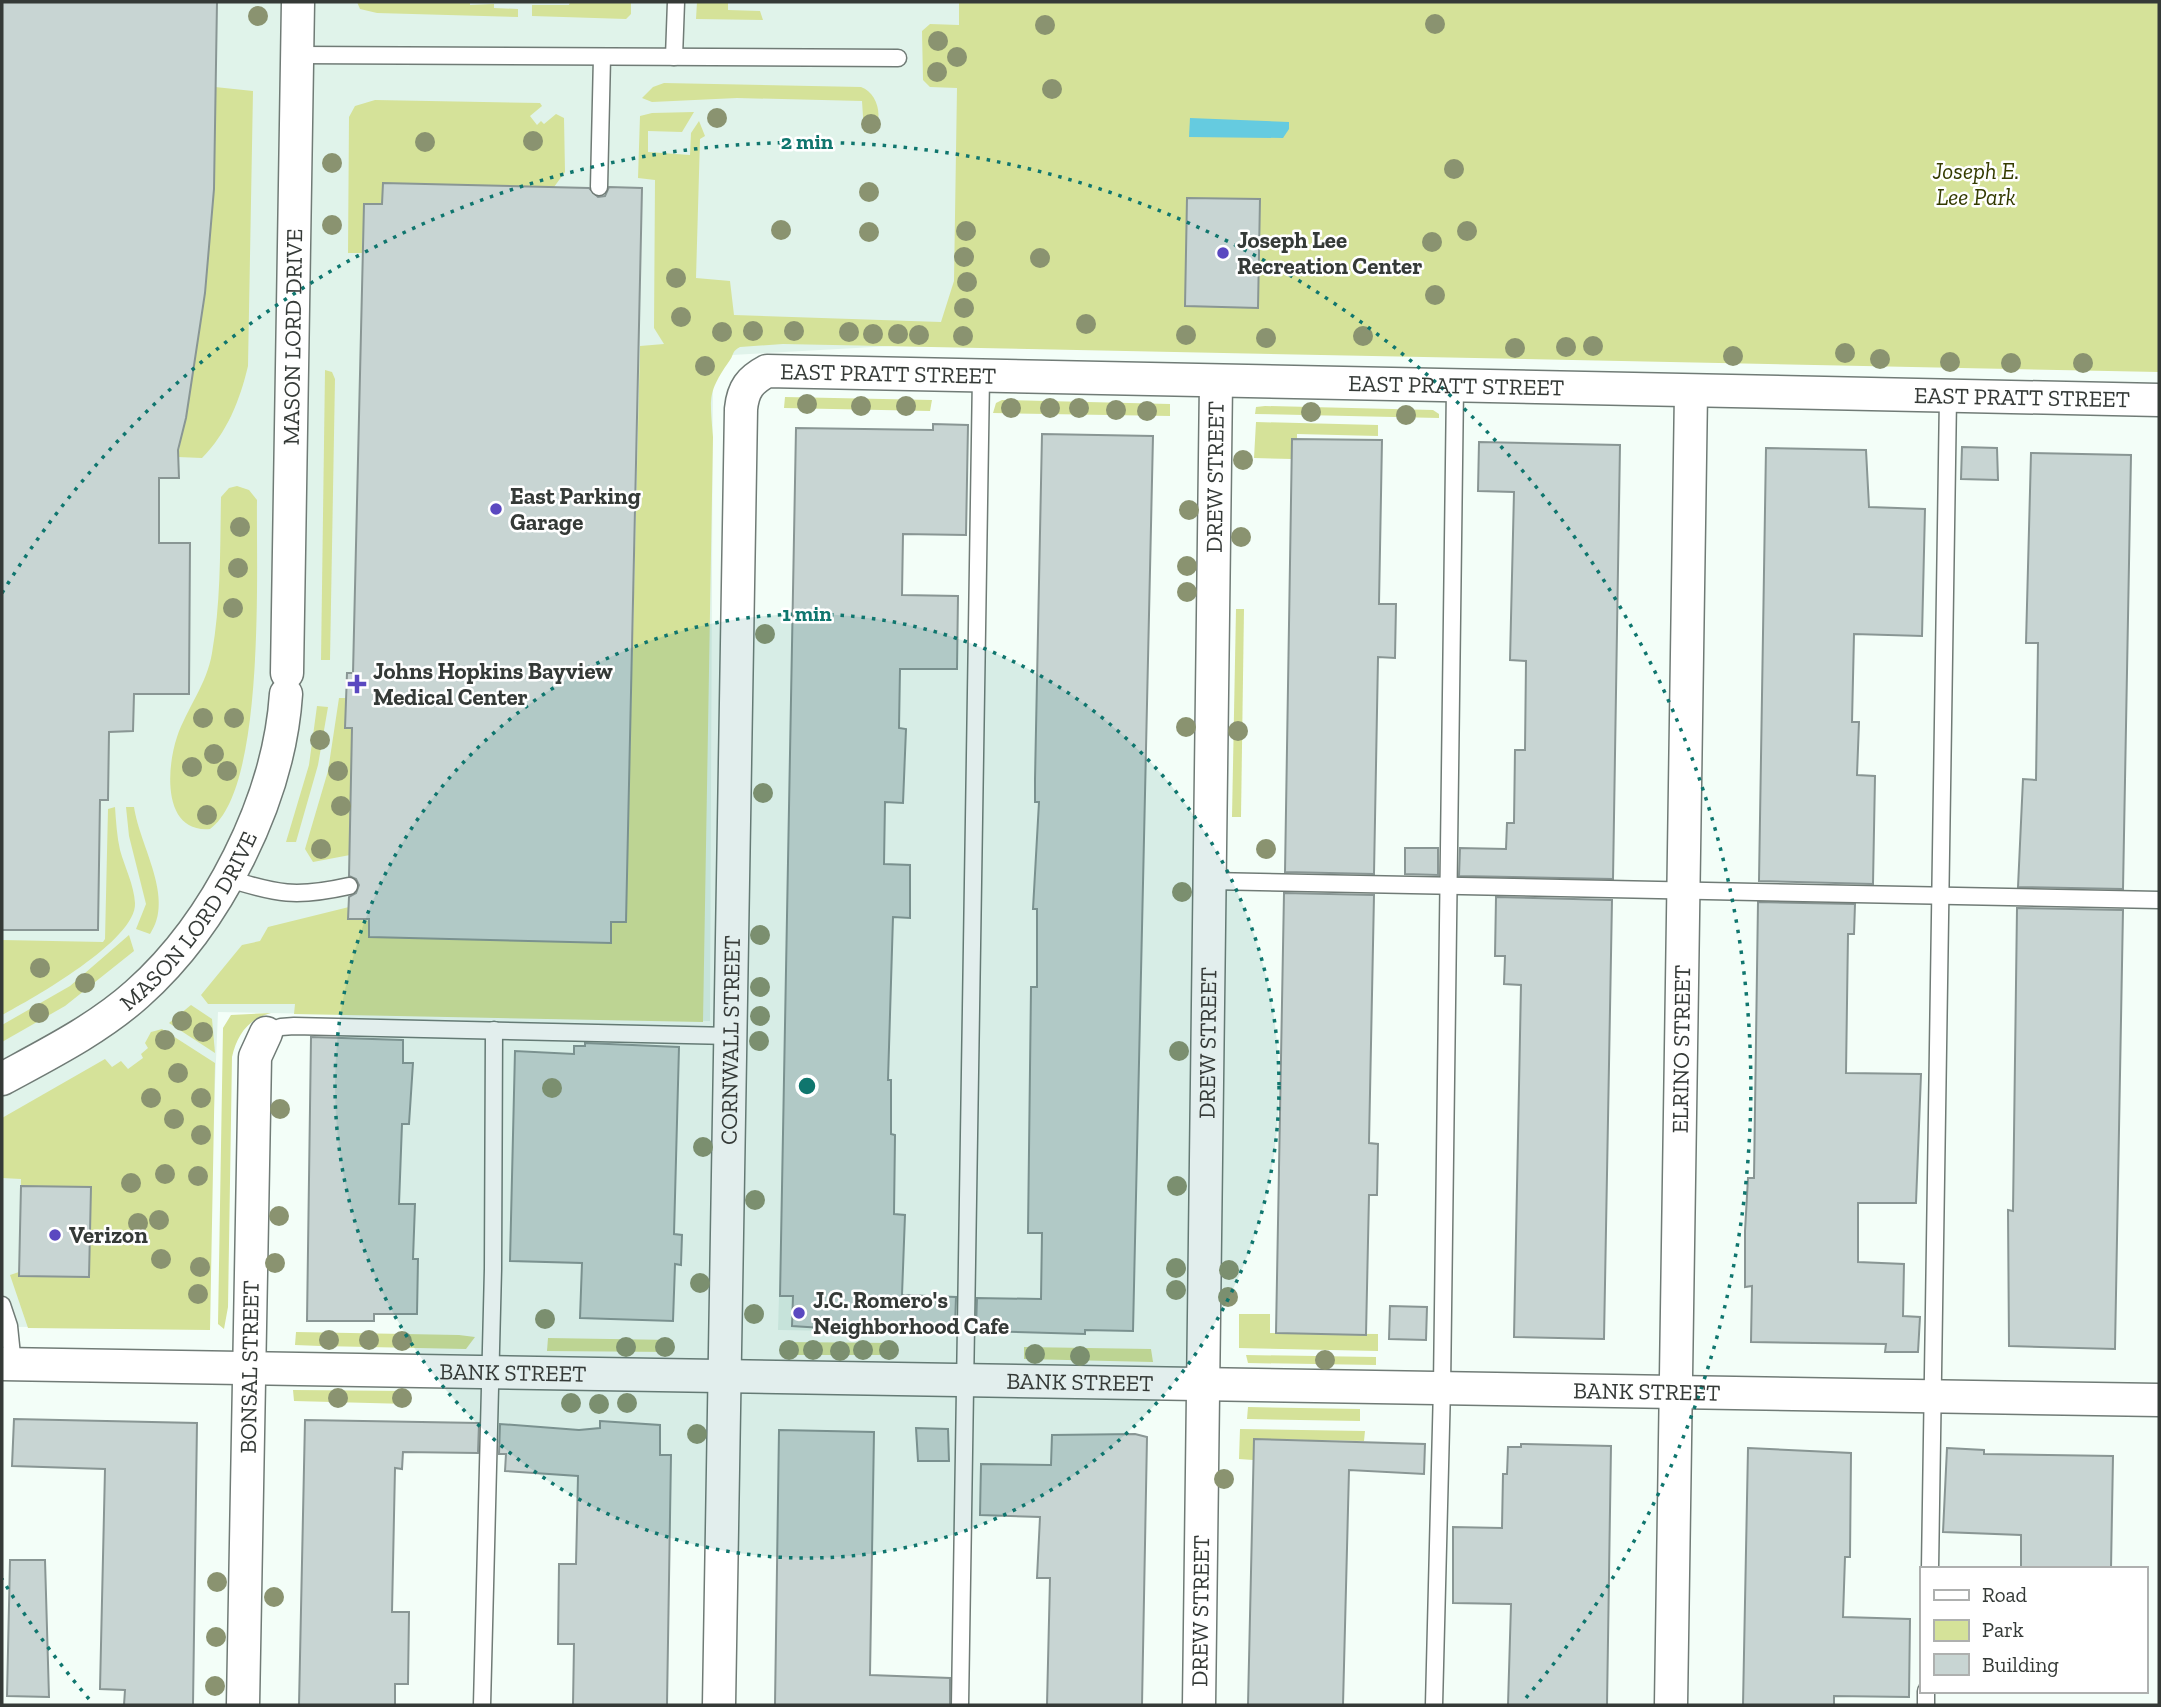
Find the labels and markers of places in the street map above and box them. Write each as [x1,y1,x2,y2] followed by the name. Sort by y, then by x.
[1237,226,1422,280] place label: Joseph Lee Recreation Center
[1215,245,1231,261] marker: Joseph Lee Recreation Center
[510,482,641,536] place label: East Parking Garage
[488,501,504,517] marker: East Parking Garage
[373,657,613,711] place label: Johns Hopkins Bayview Medical Center
[347,674,367,694] marker: Johns Hopkins Bayview Medical Center
[795,1074,819,1098] centre of rings
[69,1221,148,1249] place label: Verizon
[47,1227,63,1243] marker: Verizon
[813,1286,1009,1340] place label: J.C. Romero's Neighborhood Cafe
[791,1305,807,1321] marker: J.C. Romero's Neighborhood Cafe

